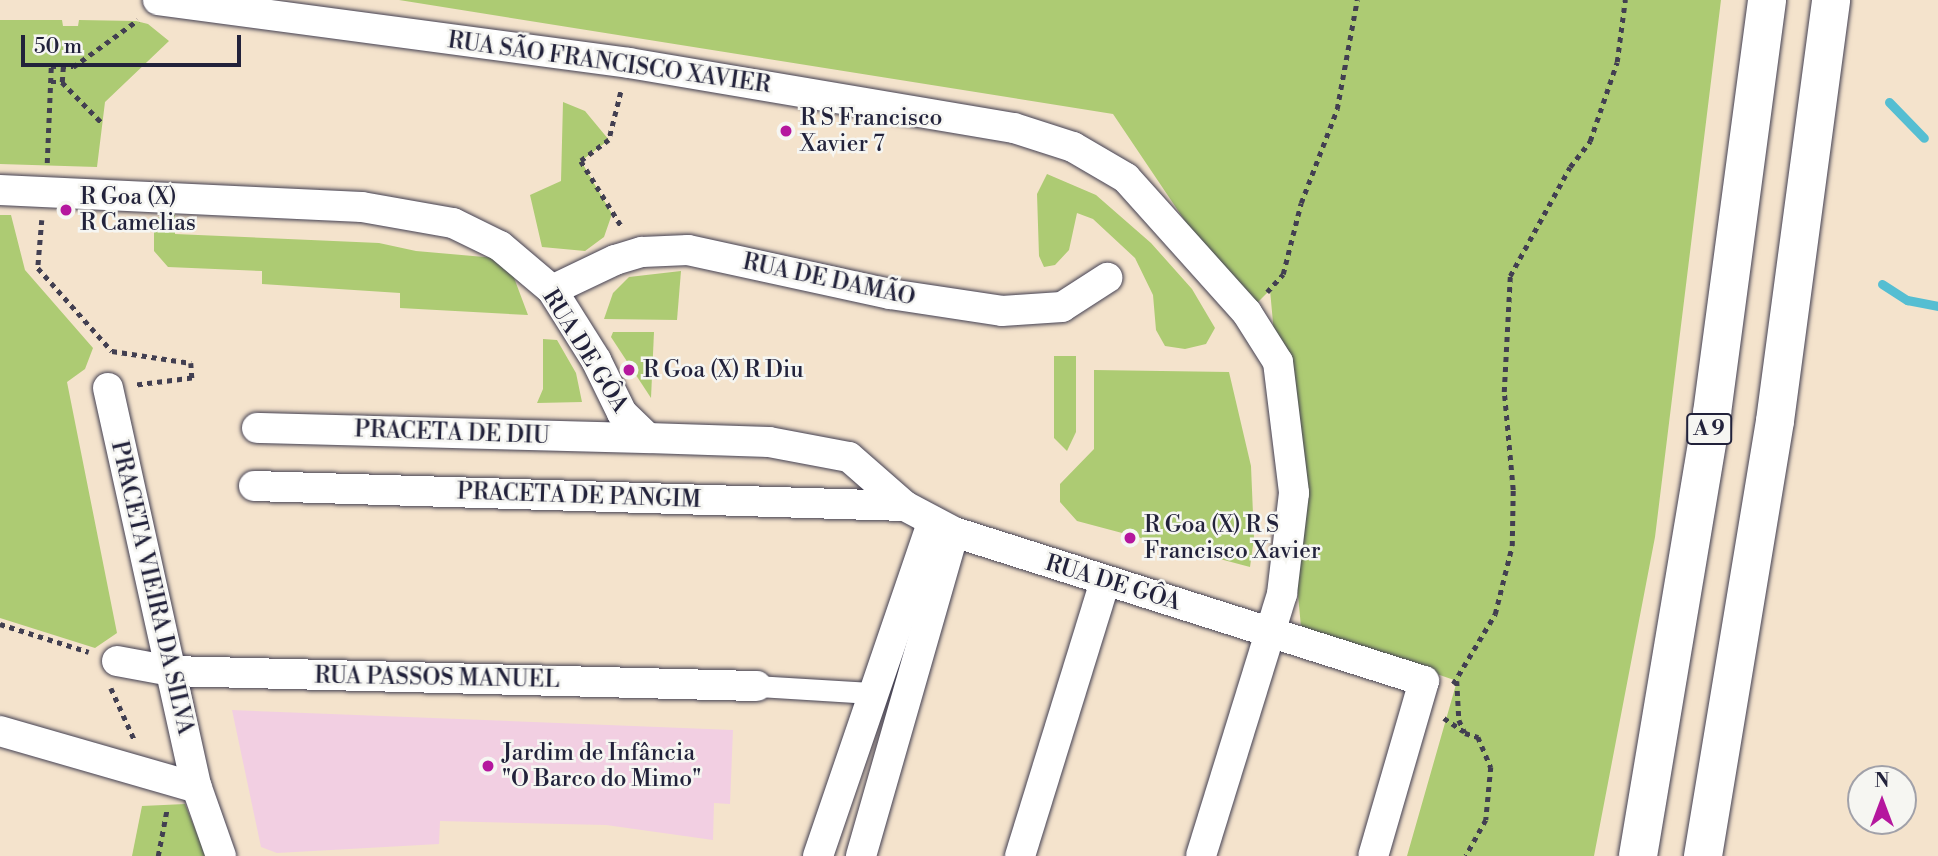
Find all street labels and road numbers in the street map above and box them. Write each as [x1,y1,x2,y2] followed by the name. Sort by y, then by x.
[446,27,772,99] street label: RUA SÃO FRANCISCO XAVIER
[740,248,918,312] street label: RUA DE DAMÃO
[536,284,634,418] street label: RUA DE GÔA
[1684,412,1734,446] road number: A 9
[354,416,550,450] street label: PRACETA DE DIU
[105,438,199,738] street label: PRACETA VIEIRA DA SILVA
[457,478,701,514] street label: PRACETA DE PANGIM
[1042,549,1184,617] street label: RUA DE GÔA
[314,662,560,694] street label: RUA PASSOS MANUEL

